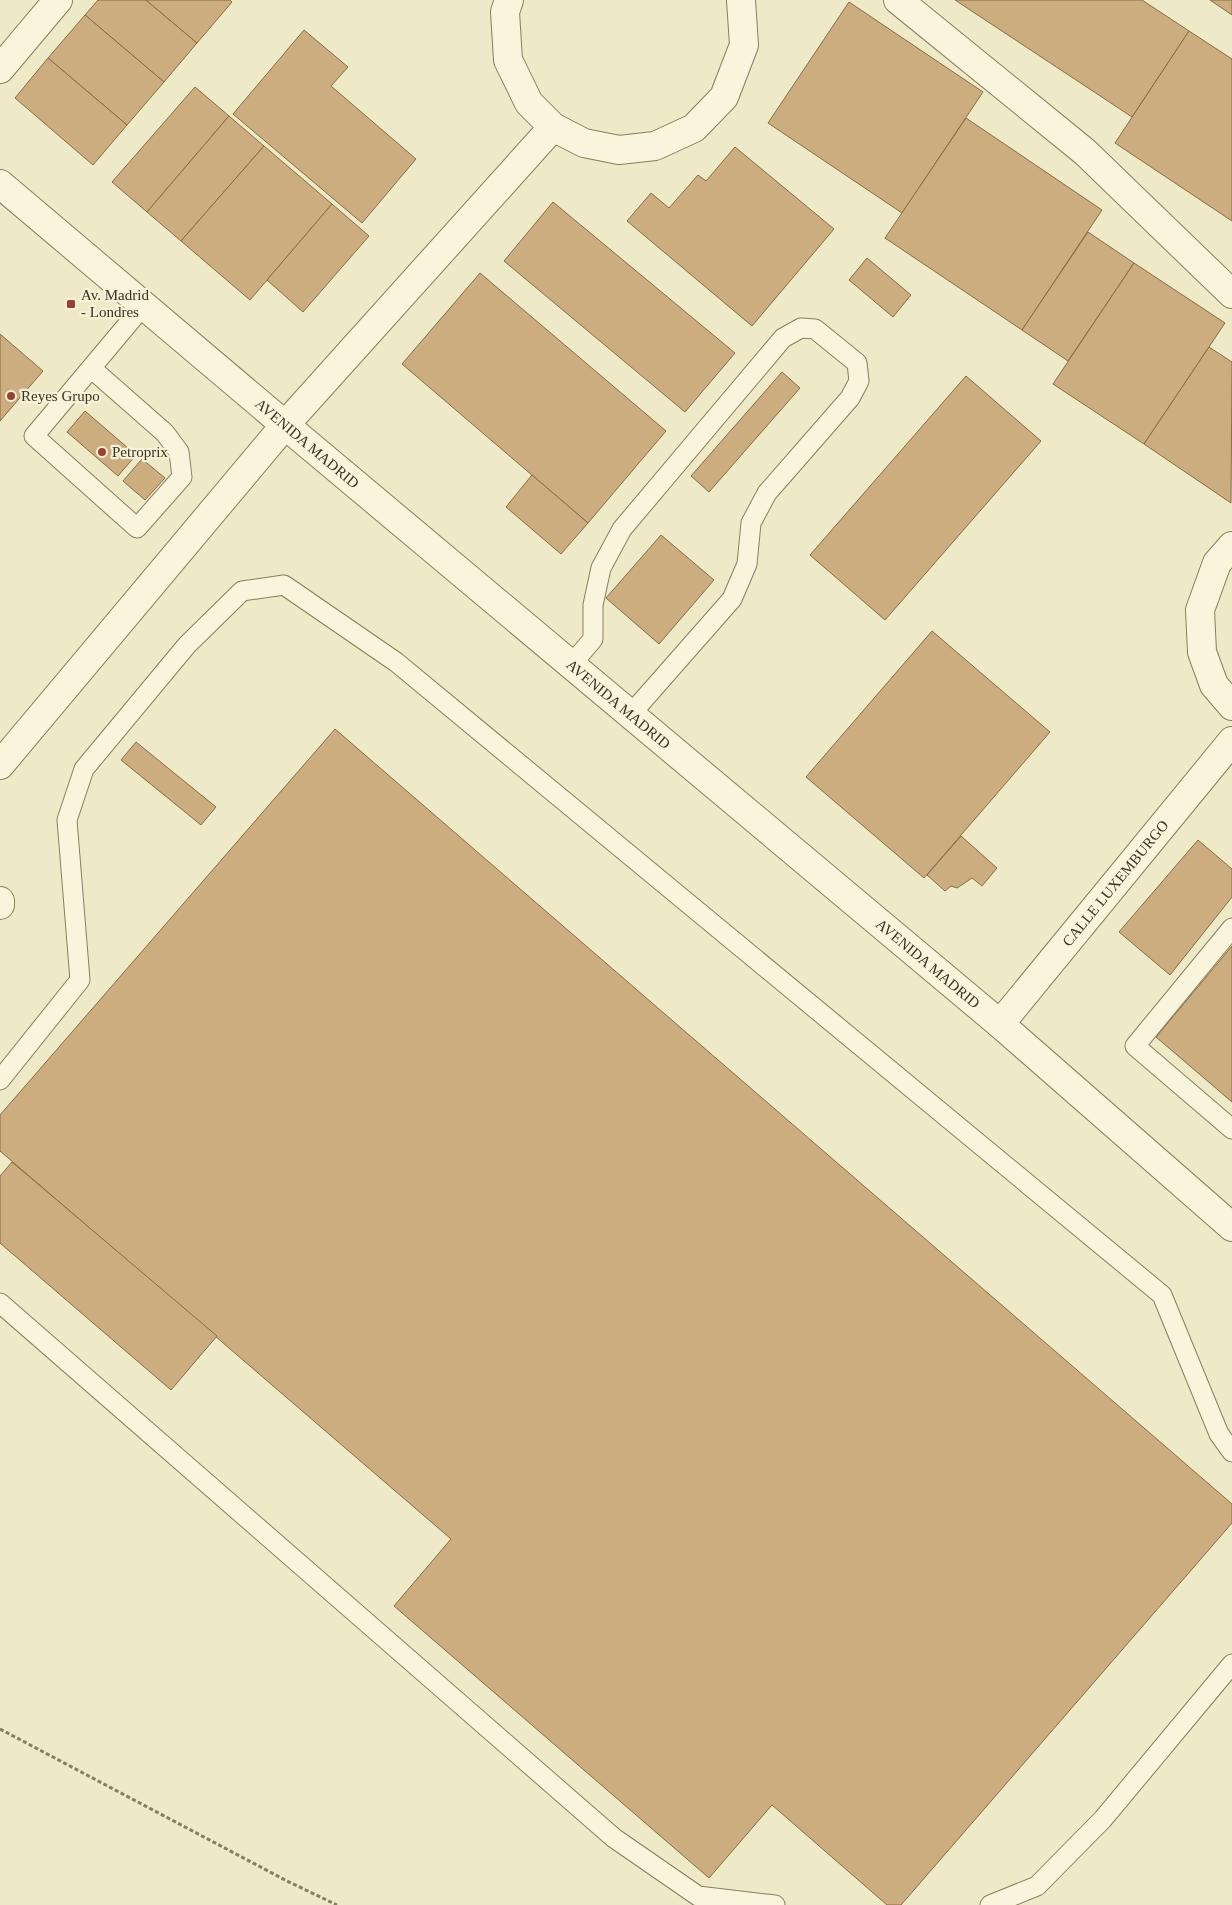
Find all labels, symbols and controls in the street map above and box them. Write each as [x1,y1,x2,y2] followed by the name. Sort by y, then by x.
[81,287,149,320] place label: Av. Madrid - Londres
[65,298,77,310] marker: Av. Madrid - Londres
[21,388,100,404] place label: Reyes Grupo
[5,390,17,402] marker: Reyes Grupo
[252,395,362,492] street label: AVENIDA MADRID
[112,444,168,460] place label: Petroprix
[96,446,108,458] marker: Petroprix
[563,656,673,752] street label: AVENIDA MADRID
[1059,817,1172,949] street label: CALLE LUXEMBURGO
[873,916,983,1012] street label: AVENIDA MADRID

